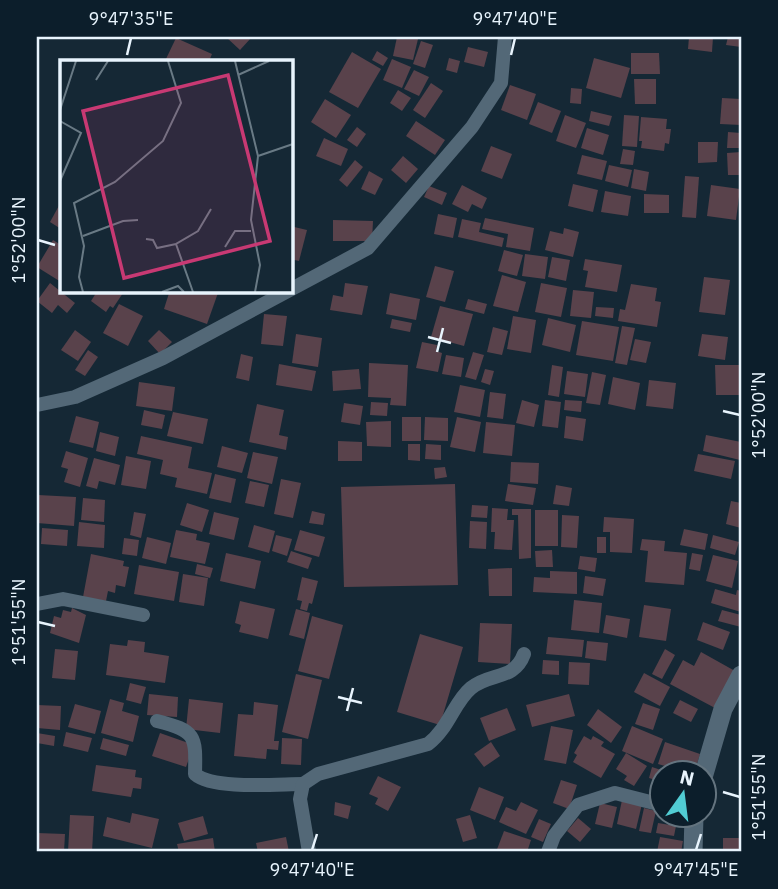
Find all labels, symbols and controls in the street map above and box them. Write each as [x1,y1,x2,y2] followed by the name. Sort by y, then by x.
[89,7,173,30] text: 9°47'35"E
[473,7,557,30] text: 9°47'40"E
[60,60,292,292] inset map
[7,196,30,284] text: 1°52'00"N
[747,371,770,459] text: 1°52'00"N
[7,578,30,666] text: 1°51'55"N
[747,753,770,841] text: 1°51'55"N
[648,760,718,830] north arrow
[678,764,697,791] text: N
[270,858,354,881] text: 9°47'40"E
[654,858,738,881] text: 9°47'45"E

